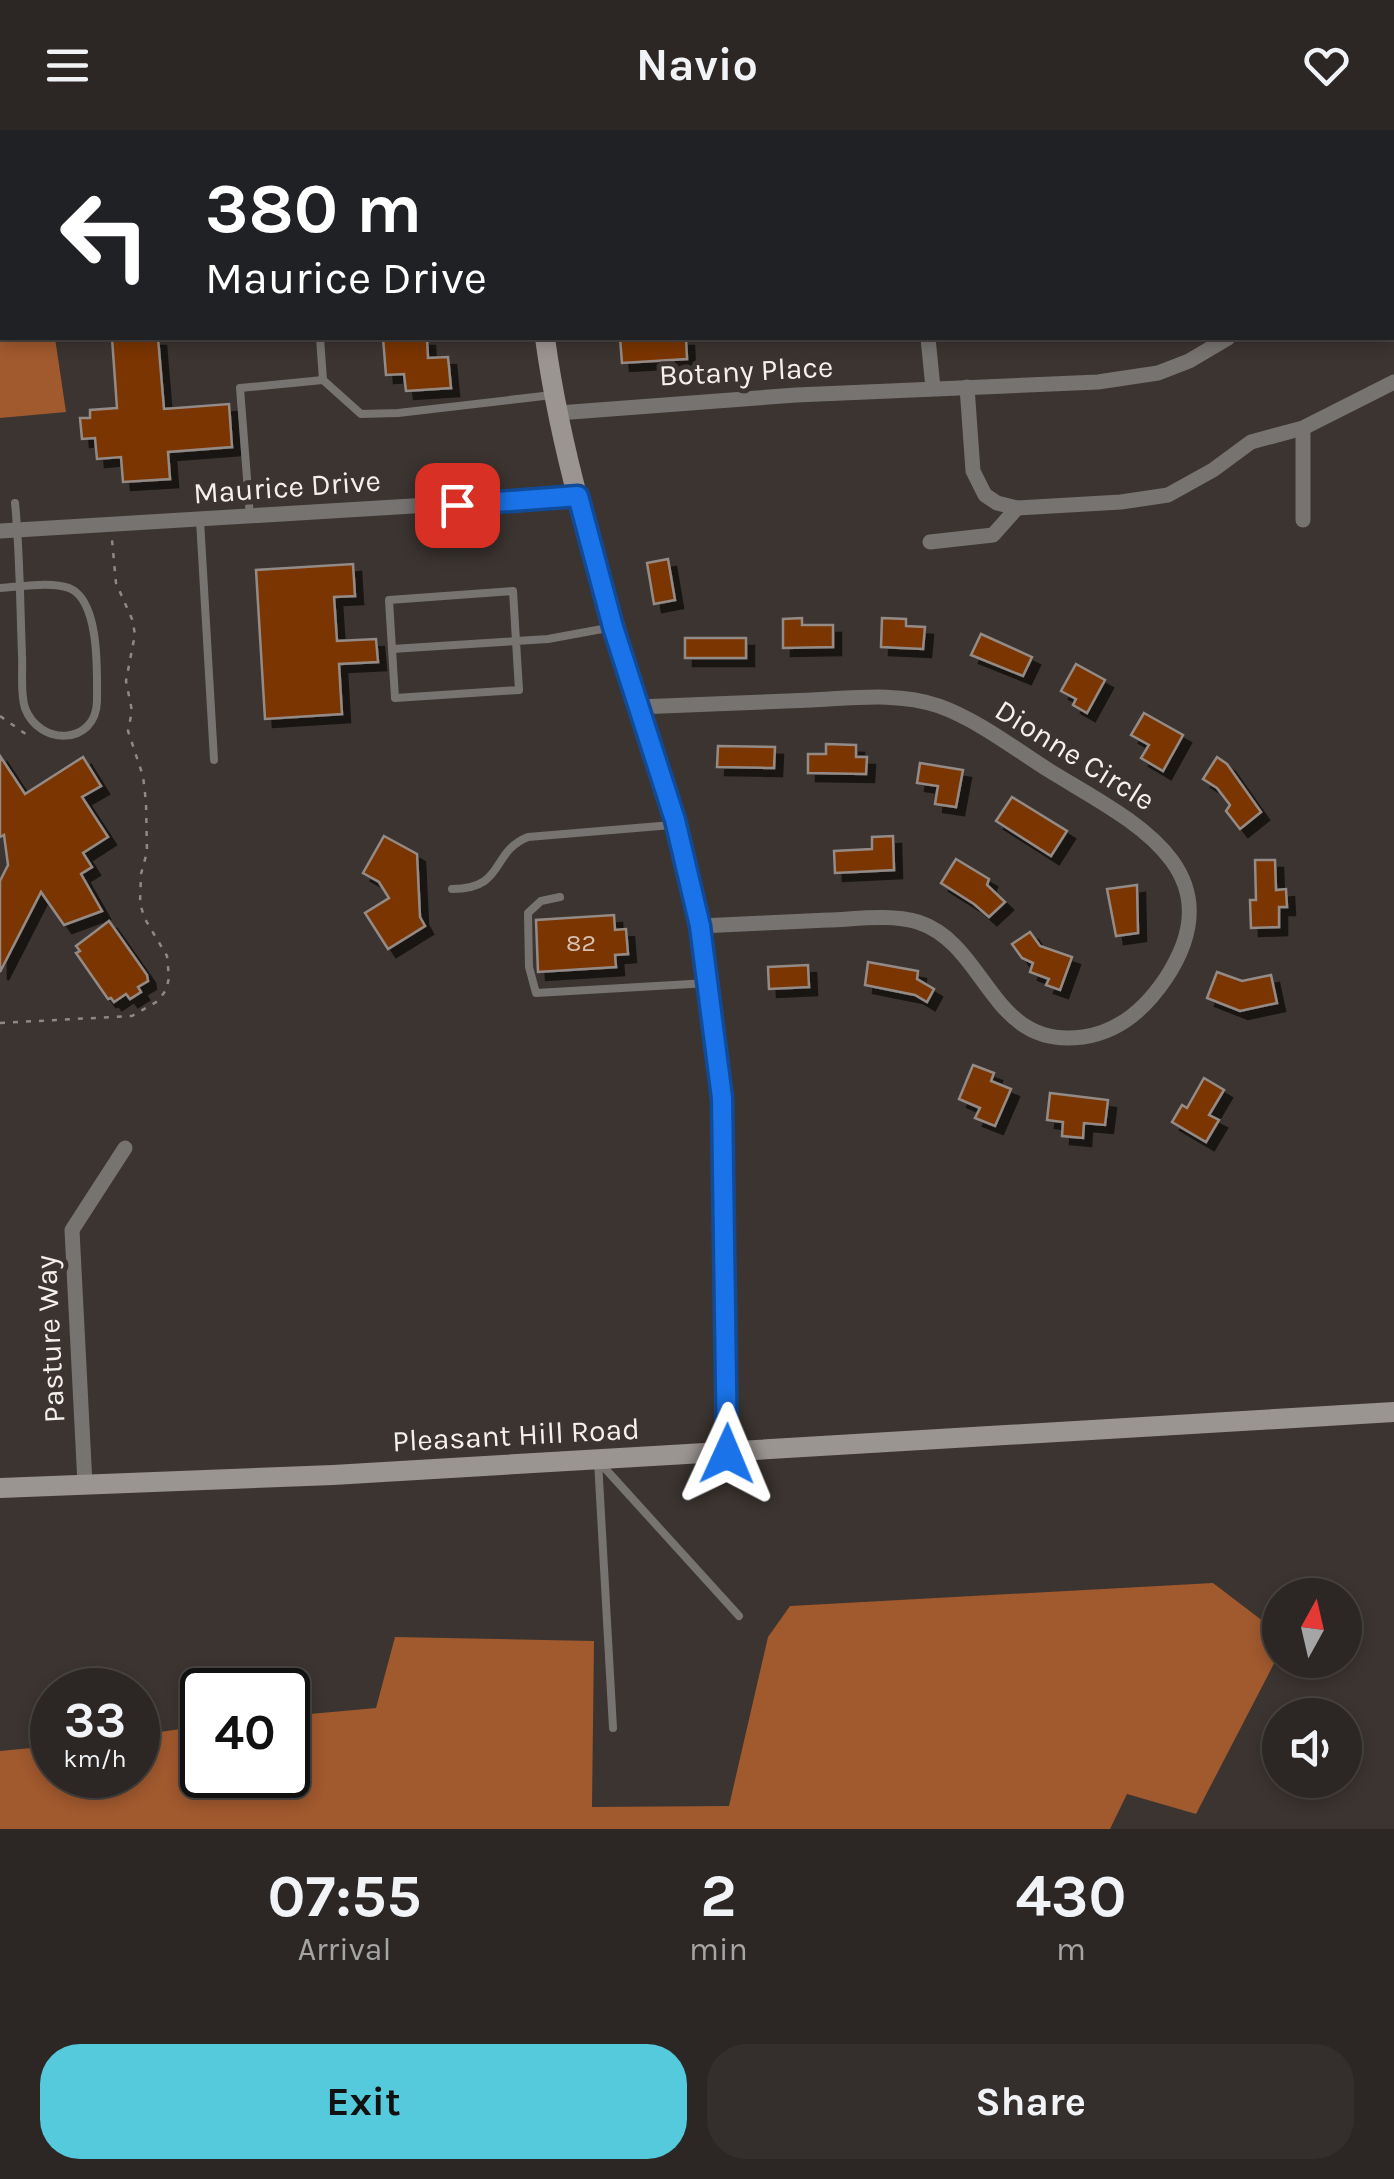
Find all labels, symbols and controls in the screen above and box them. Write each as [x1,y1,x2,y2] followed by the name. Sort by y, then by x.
[40,38,95,93] icon: menu
[1299,38,1354,93] icon: heart
[636,39,758,91] text: Navio
[205,168,422,250] text: 380 m
[40,170,170,300] icon: left
[205,252,487,304] text: Maurice Drive
[658,348,834,394] street label: Botany Place
[192,462,382,512] street label: Maurice Drive
[415,463,500,548] pin
[430,478,485,533] icon: arrive
[989,692,1161,818] street label: Dionne Circle
[566,928,596,957] house number: 82
[28,1254,72,1424] street label: Pasture Way
[675,1402,779,1506] position arrow
[391,1411,641,1459] street label: Pleasant Hill Road
[1262,1578,1362,1678] north arrow
[1262,1578,1362,1798] map controls
[180,1668,310,1798] speed limit sign: 40
[64,1691,126,1750] text: 33
[1262,1698,1362,1798] button: sound
[63,1744,127,1773] text: km/h
[268,1861,421,1931] text: 07:55
[700,1861,737,1931] text: 2
[1015,1861,1126,1931] text: 430
[298,1931,391,1968] text: Arrival
[689,1931,748,1968] text: min
[1056,1931,1086,1968] text: m
[40,2044,687,2159] button: Exit
[707,2044,1354,2159] button: Share

